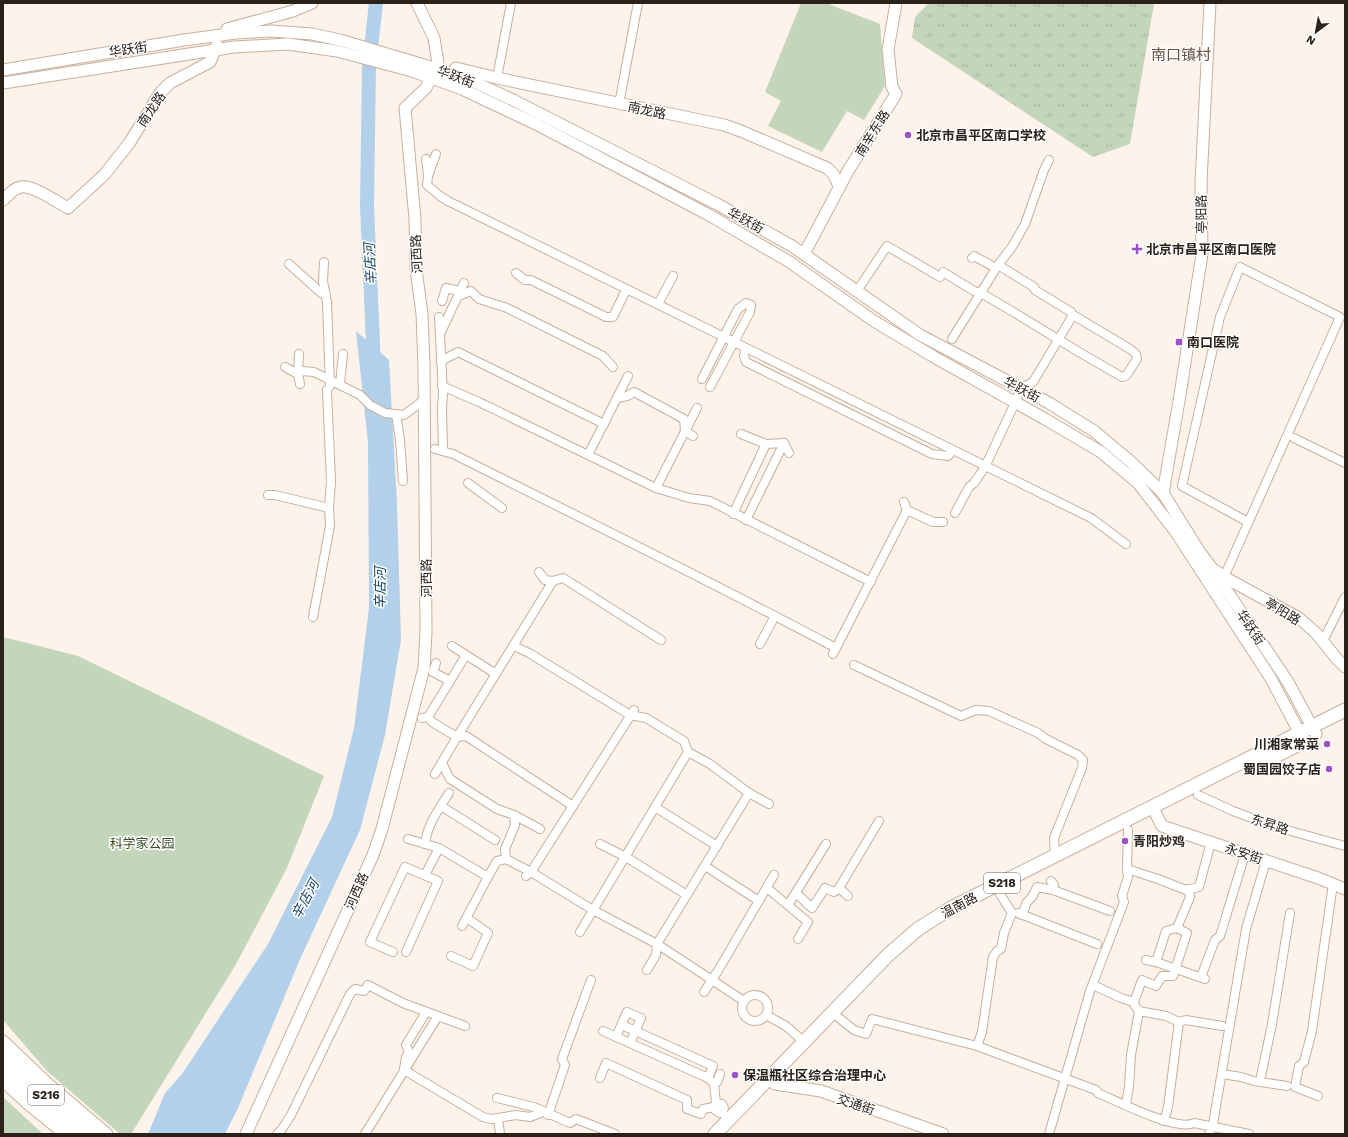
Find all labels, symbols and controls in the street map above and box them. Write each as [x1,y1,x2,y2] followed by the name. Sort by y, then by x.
[1296,12,1336,52] north arrow
[1304,32,1318,48] text: N
[108,39,149,60] street label: 华跃街
[1151,46,1211,64] district label: 南口镇村
[435,62,477,90] street label: 华跃街
[134,89,169,130] street label: 南龙路
[626,99,668,122] street label: 南龙路
[852,107,893,159] street label: 南辛东路
[916,128,1046,143] place label: 北京市昌平区南口学校
[903,130,913,140] marker: 北京市昌平区南口学校
[1194,194,1209,234] street label: 亭阳路
[725,204,766,236] street label: 华跃街
[408,234,425,274] street label: 河西路
[361,240,379,285] water label: 辛店河
[1146,242,1276,257] place label: 北京市昌平区南口医院
[1131,243,1143,255] marker: 北京市昌平区南口医院
[1187,335,1239,350] place label: 南口医院
[1174,337,1184,347] marker: 南口医院
[1001,374,1043,405] street label: 华跃街
[419,558,434,598] street label: 河西路
[372,564,388,609] water label: 辛店河
[1262,595,1303,628] street label: 亭阳路
[1233,607,1268,648] street label: 华跃街
[1254,737,1319,752] place label: 川湘家常菜
[1322,739,1332,749] marker: 川湘家常菜
[1243,762,1321,777] place label: 蜀国园饺子店
[1324,764,1334,774] marker: 蜀国园饺子店
[1249,811,1291,838] street label: 东昇路
[1133,834,1185,849] place label: 青阳炒鸡
[109,836,175,851] park label: 科学家公园
[1120,836,1130,846] marker: 青阳炒鸡
[1223,840,1265,867] street label: 永安街
[342,870,371,912] street label: 河西路
[984,873,1020,893] road number: S218
[288,874,323,921] water label: 辛店河
[938,890,980,921] street label: 温南路
[743,1068,886,1083] place label: 保温瓶社区综合治理中心
[730,1070,740,1080] marker: 保温瓶社区综合治理中心
[28,1085,64,1105] road number: S216
[835,1091,877,1118] street label: 交通街

